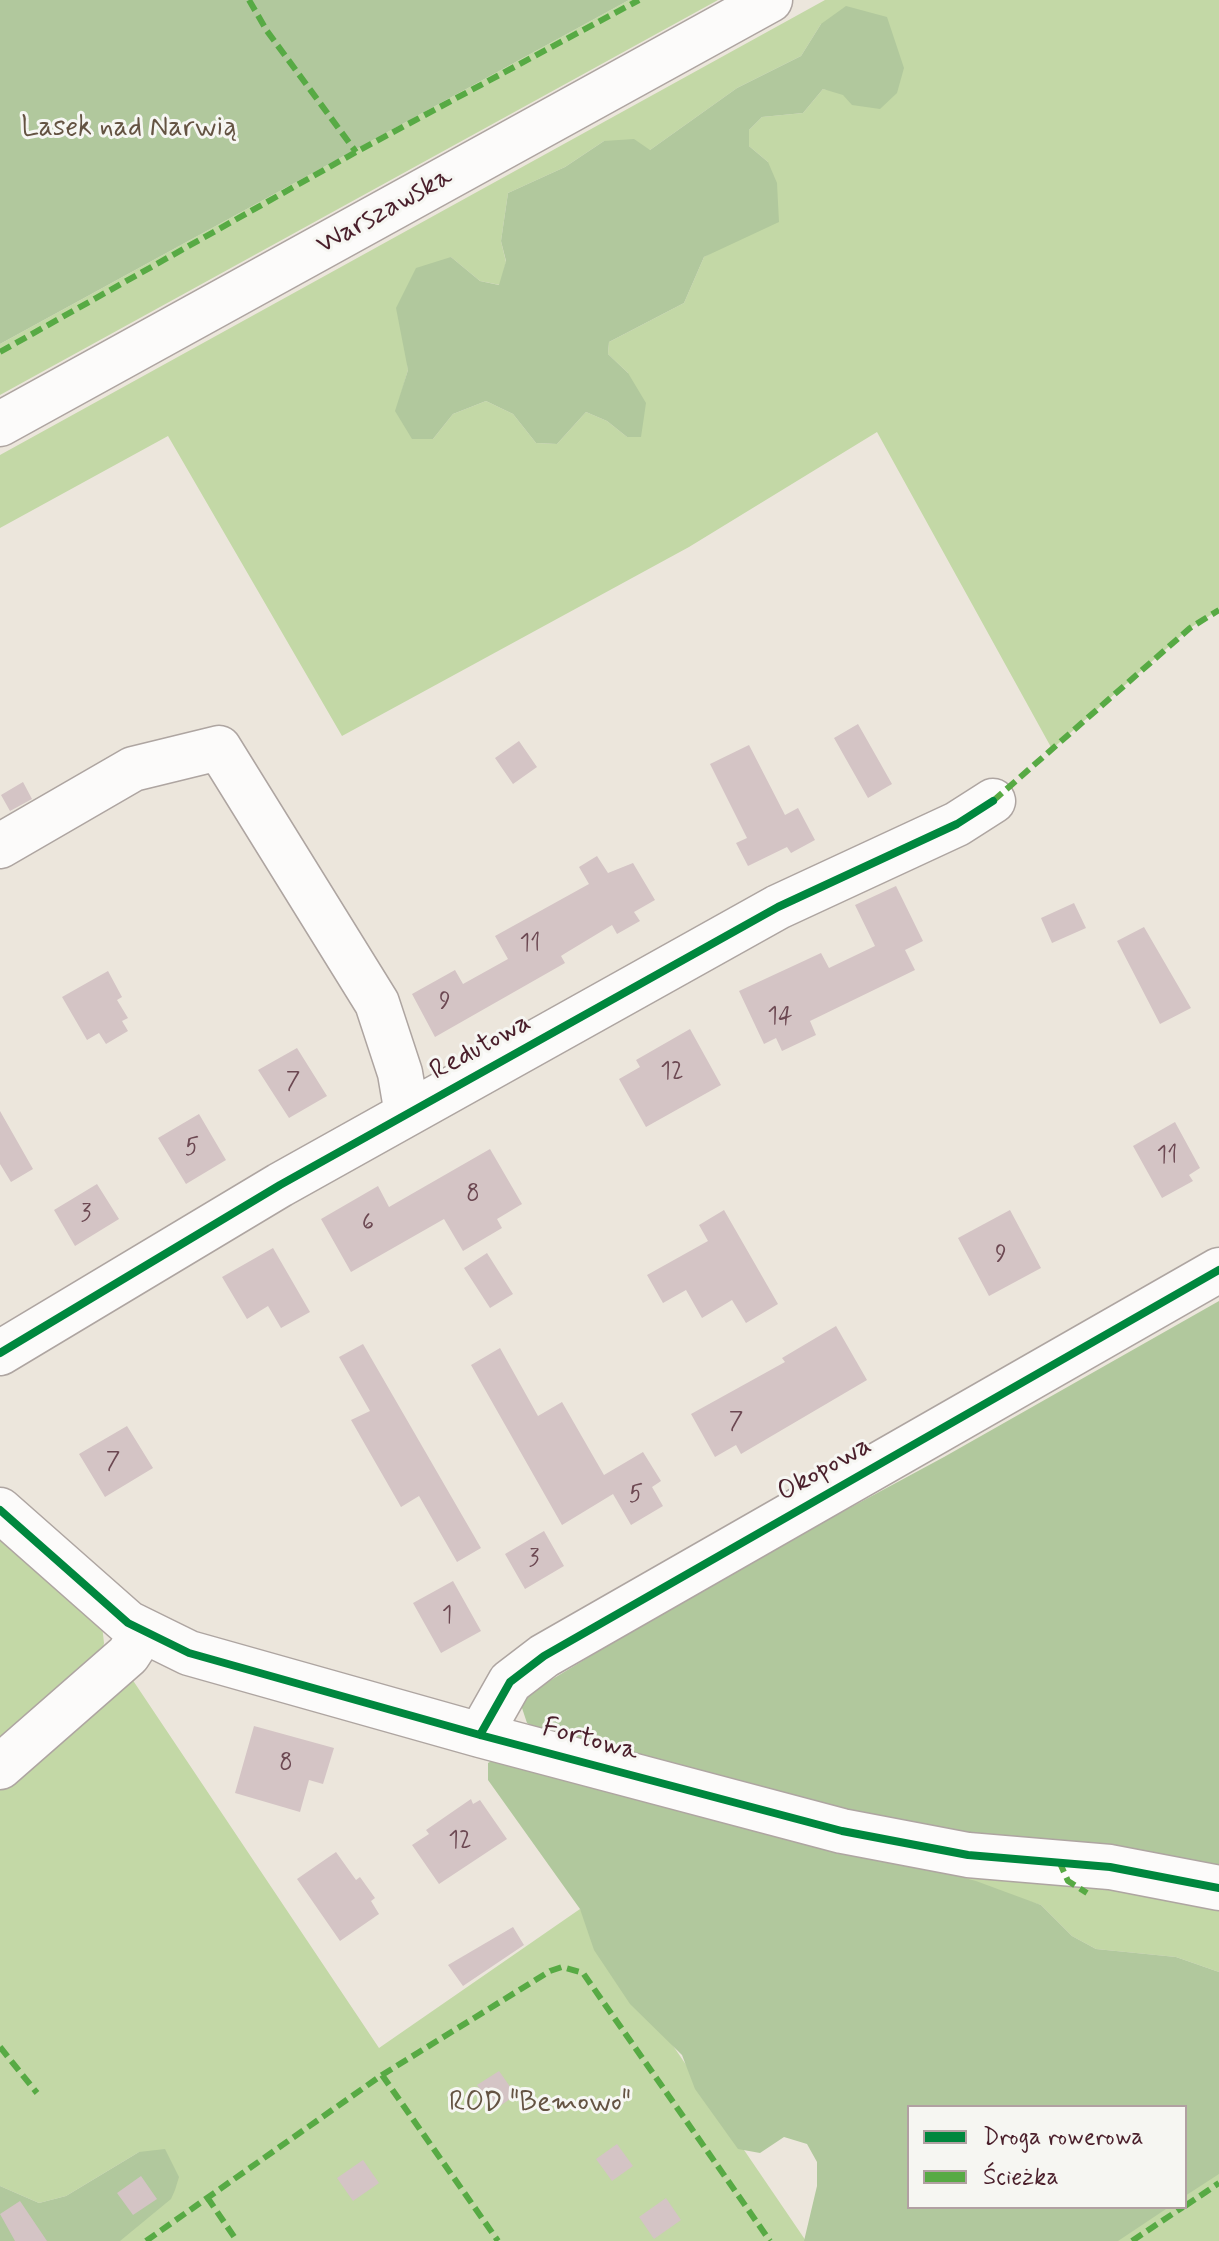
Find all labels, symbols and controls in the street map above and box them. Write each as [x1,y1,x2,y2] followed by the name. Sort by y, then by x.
[21,112,237,146] park label: Lasek nad Narwią
[311,161,459,263] street label: Warszawska
[519,931,541,959] house number: 11
[439,989,451,1017] house number: 9
[767,1004,793,1032] house number: 14
[425,1007,537,1089] street label: Redutowa
[660,1059,684,1087] house number: 12
[286,1069,300,1097] house number: 7
[185,1135,199,1163] house number: 5
[1156,1143,1178,1171] house number: 11
[466,1181,480,1209] house number: 8
[81,1201,91,1229] house number: 3
[362,1210,374,1238] house number: 6
[995,1242,1007,1270] house number: 9
[729,1409,743,1437] house number: 7
[772,1430,878,1510] street label: Okopowa
[106,1449,120,1477] house number: 7
[629,1482,643,1510] house number: 5
[529,1546,539,1574] house number: 3
[442,1603,452,1631] house number: 1
[538,1712,642,1770] street label: Fortowa
[279,1750,293,1778] house number: 8
[448,1828,472,1856] house number: 12
[449,2087,631,2121] park label: ROD "Bemowo"
[907,2105,1187,2209] legend
[983,2122,1144,2153] text: Droga rowerowa
[983,2162,1059,2193] text: Ścieżka

